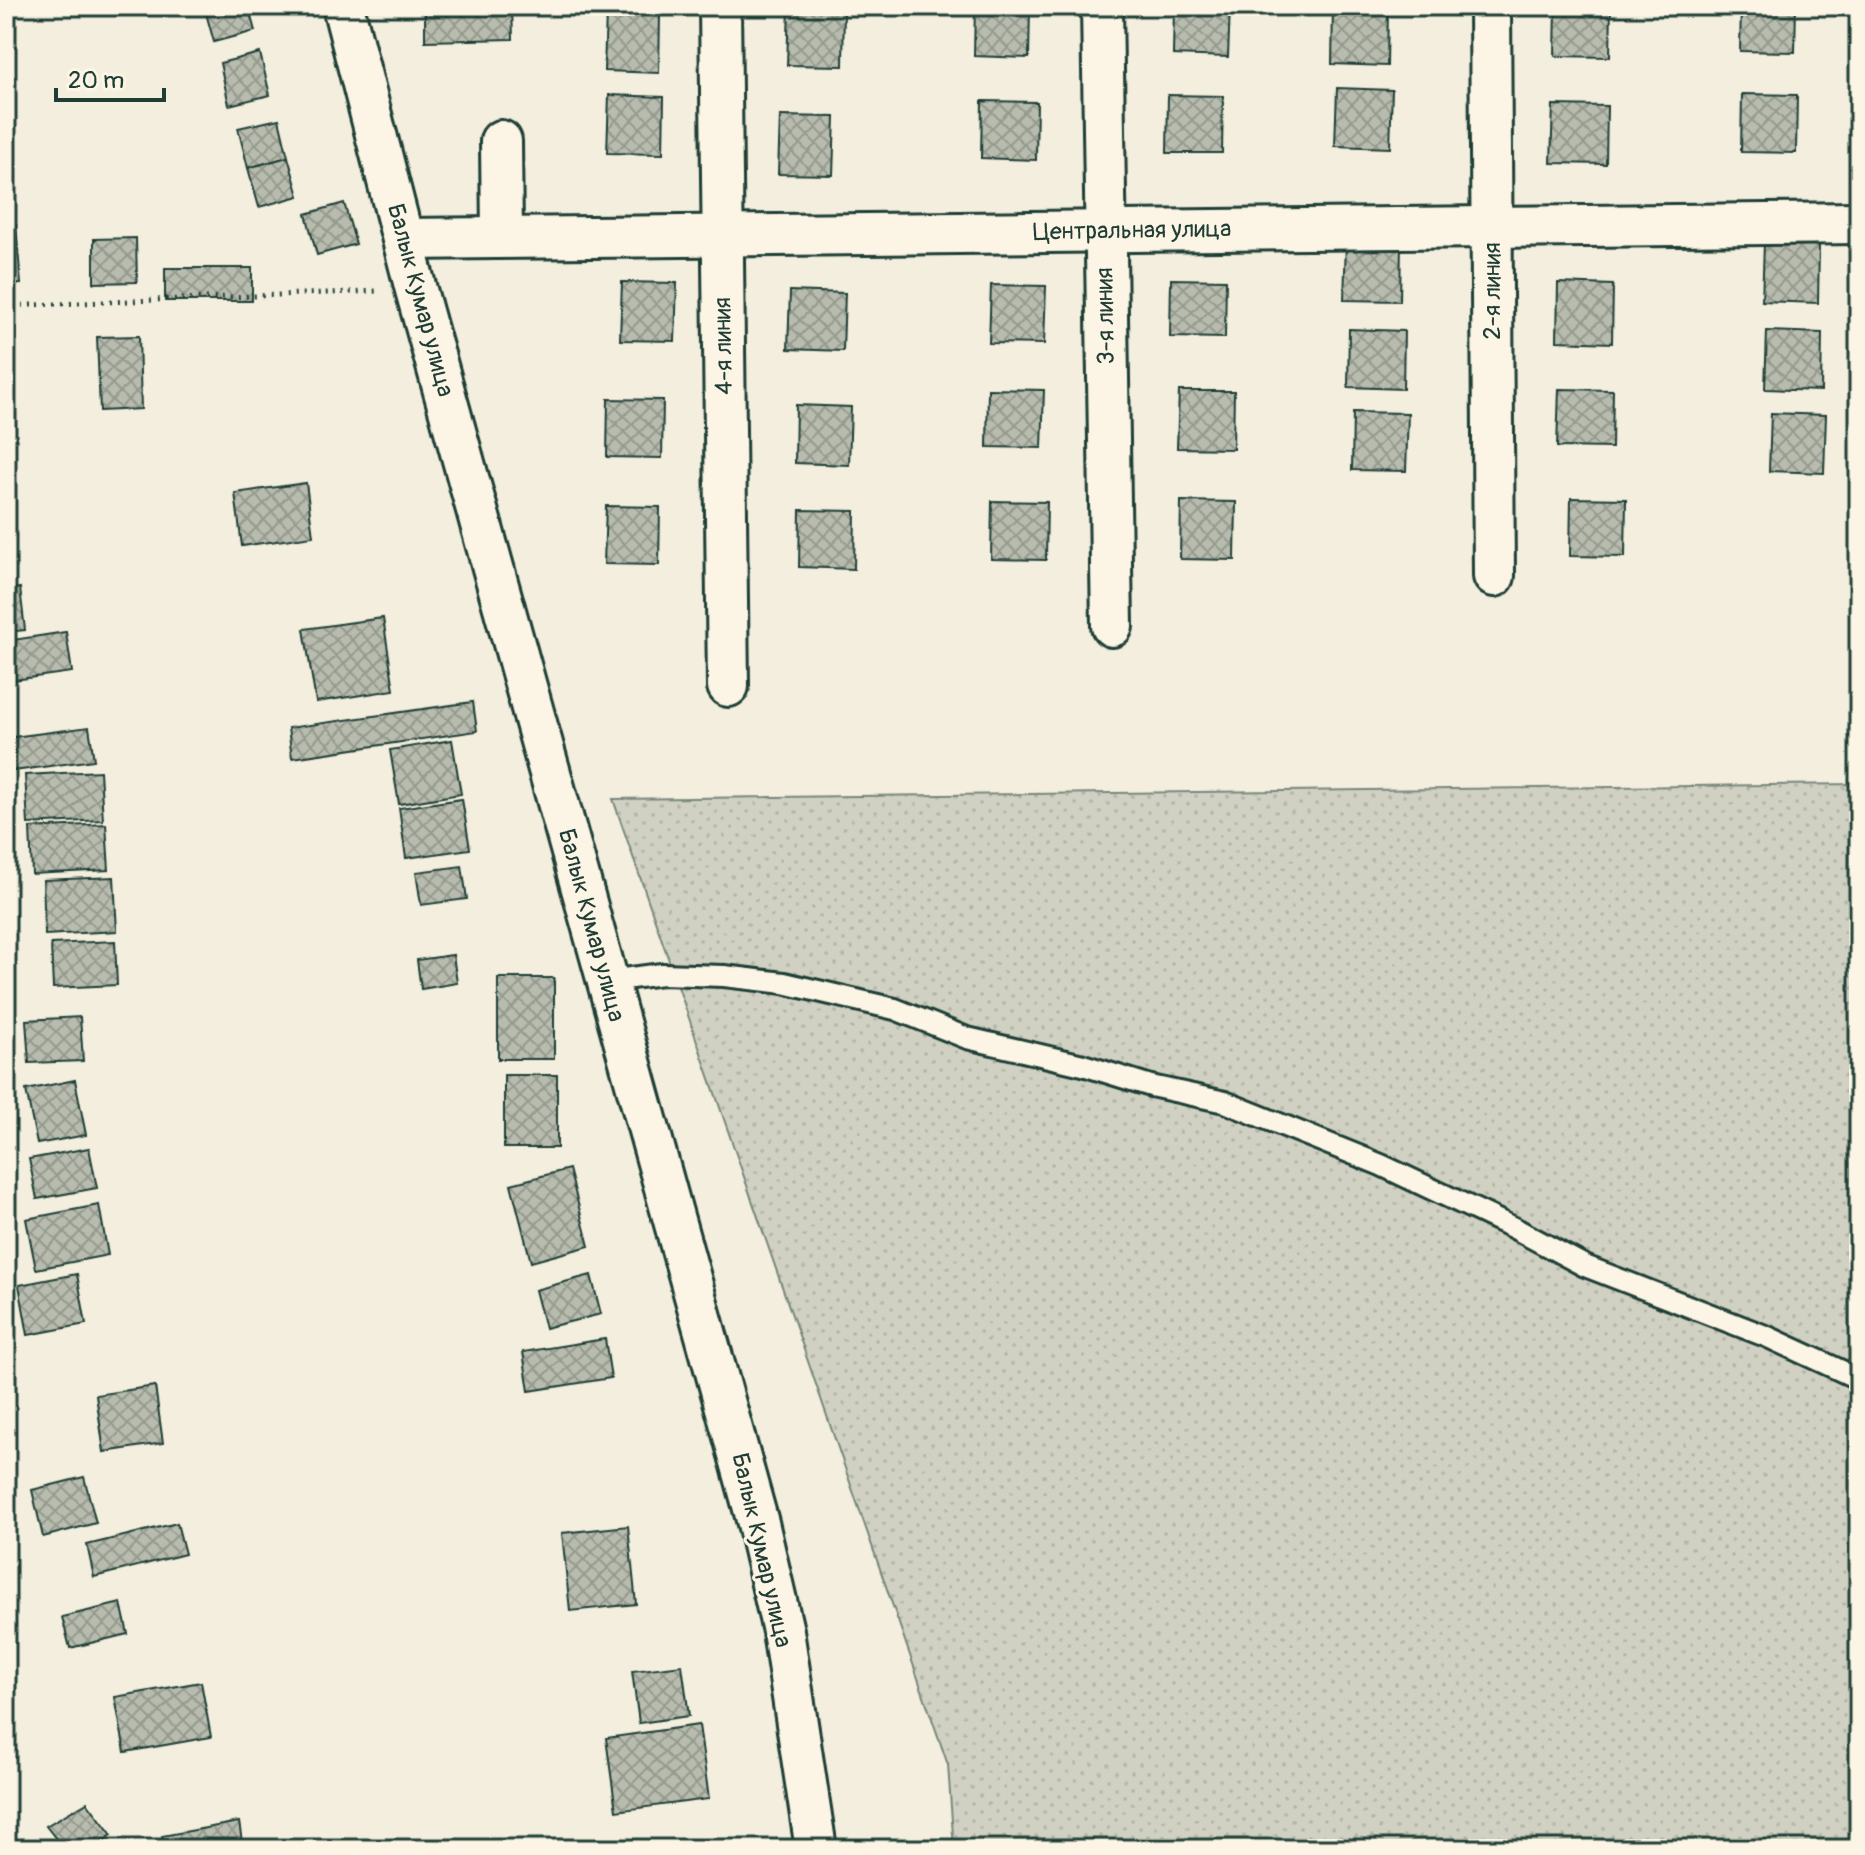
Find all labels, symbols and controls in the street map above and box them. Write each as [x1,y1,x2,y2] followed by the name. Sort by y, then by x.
[56,52,164,102] scale bar
[68,66,124,95] text: 20 m
[381,200,460,400] street label: Балык Кумар улица
[1033,214,1231,247] street label: Центральная улица
[1478,242,1507,340] street label: 2-я линия
[1090,267,1121,365] street label: 3-я линия
[708,297,739,395] street label: 4-я линия
[552,825,631,1025] street label: Балык Кумар улица
[725,1450,798,1650] street label: Балык Кумар улица

